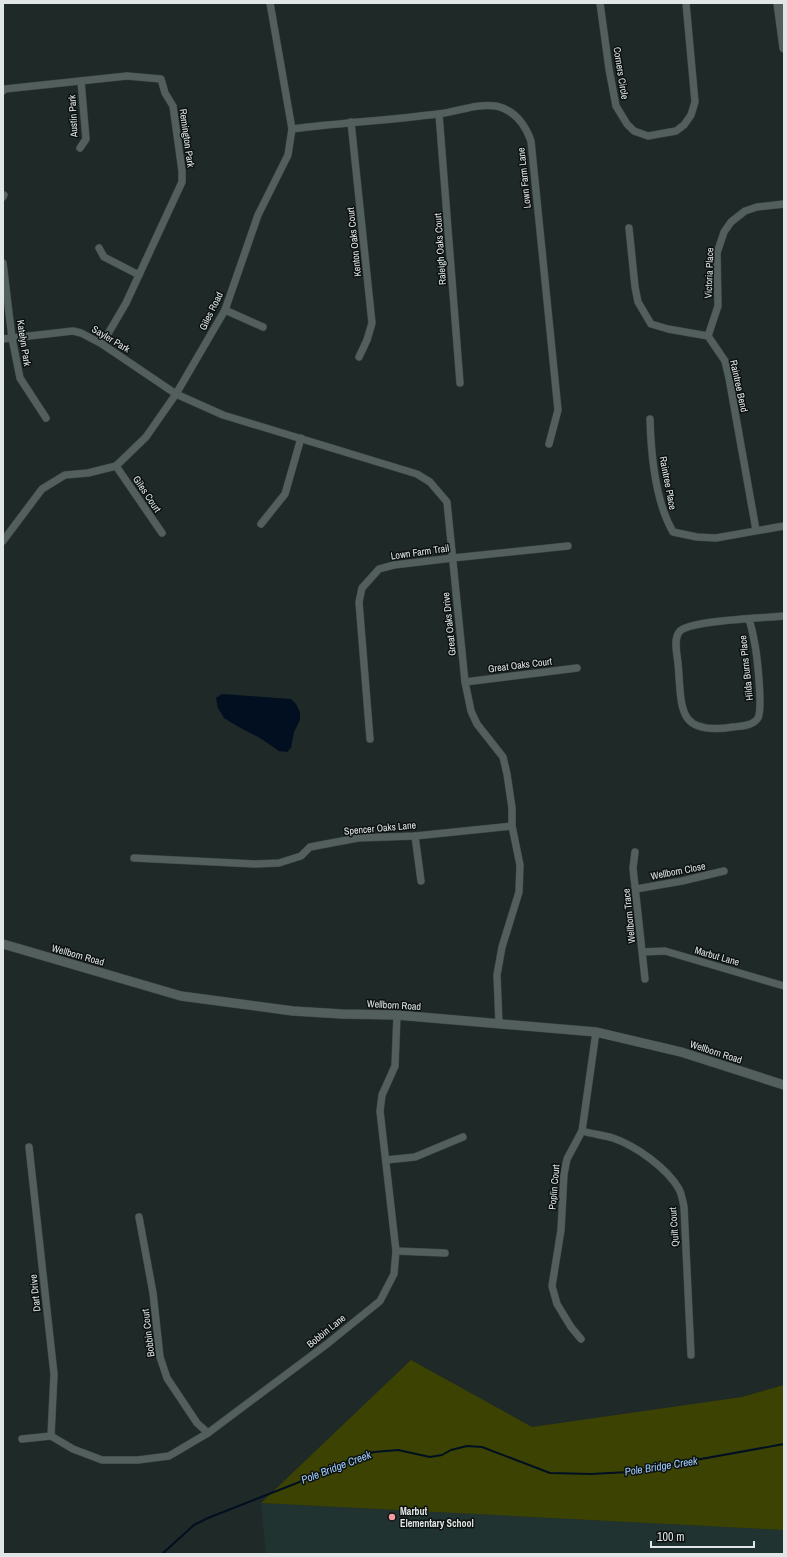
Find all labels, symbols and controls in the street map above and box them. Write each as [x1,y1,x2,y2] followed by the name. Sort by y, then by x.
[610,46,632,101] street label: Corners Circle
[65,94,81,139] street label: Austin Park
[176,108,198,169] street label: Remington Park
[514,146,534,209] street label: Lown Farm Lane
[344,206,364,277] street label: Kenton Oaks Court
[431,212,449,285] street label: Raleigh Oaks Court
[702,247,716,299] street label: Victoria Place
[196,290,226,332] street label: Giles Road
[14,319,34,368] street label: Katelyn Park
[89,323,133,356] street label: Sayler Park
[727,359,751,413] street label: Raintree Bend
[656,455,680,511] street label: Raintree Place
[130,473,164,515] street label: Giles Court
[390,541,450,563] street label: Lown Farm Trail
[439,591,459,656] street label: Great Oaks Drive
[736,634,756,701] street label: Hilda Burns Place
[487,655,553,675] street label: Great Oaks Court
[343,818,417,838] street label: Spencer Oaks Lane
[650,859,707,883] street label: Wellborn Close
[620,888,638,944] street label: Wellborn Trace
[50,941,106,969] street label: Wellborn Road
[693,943,741,969] street label: Marbut Lane
[367,997,421,1013] street label: Wellborn Road
[688,1037,744,1067] street label: Wellborn Road
[546,1163,563,1210] street label: Poplin Court
[666,1206,682,1247] street label: Quilt Court
[27,1273,43,1312] street label: Dart Drive
[139,1308,157,1358] street label: Bobbin Court
[304,1311,349,1351] street label: Bobbin Lane
[299,1447,373,1487] water label: Pole Bridge Creek
[624,1453,699,1479] water label: Pole Bridge Creek
[400,1505,474,1530] place label: Marbut Elementary School
[387,1512,397,1522] marker: Marbut Elementary School
[651,1523,754,1549] scale bar
[657,1529,684,1545] text: 100 m

